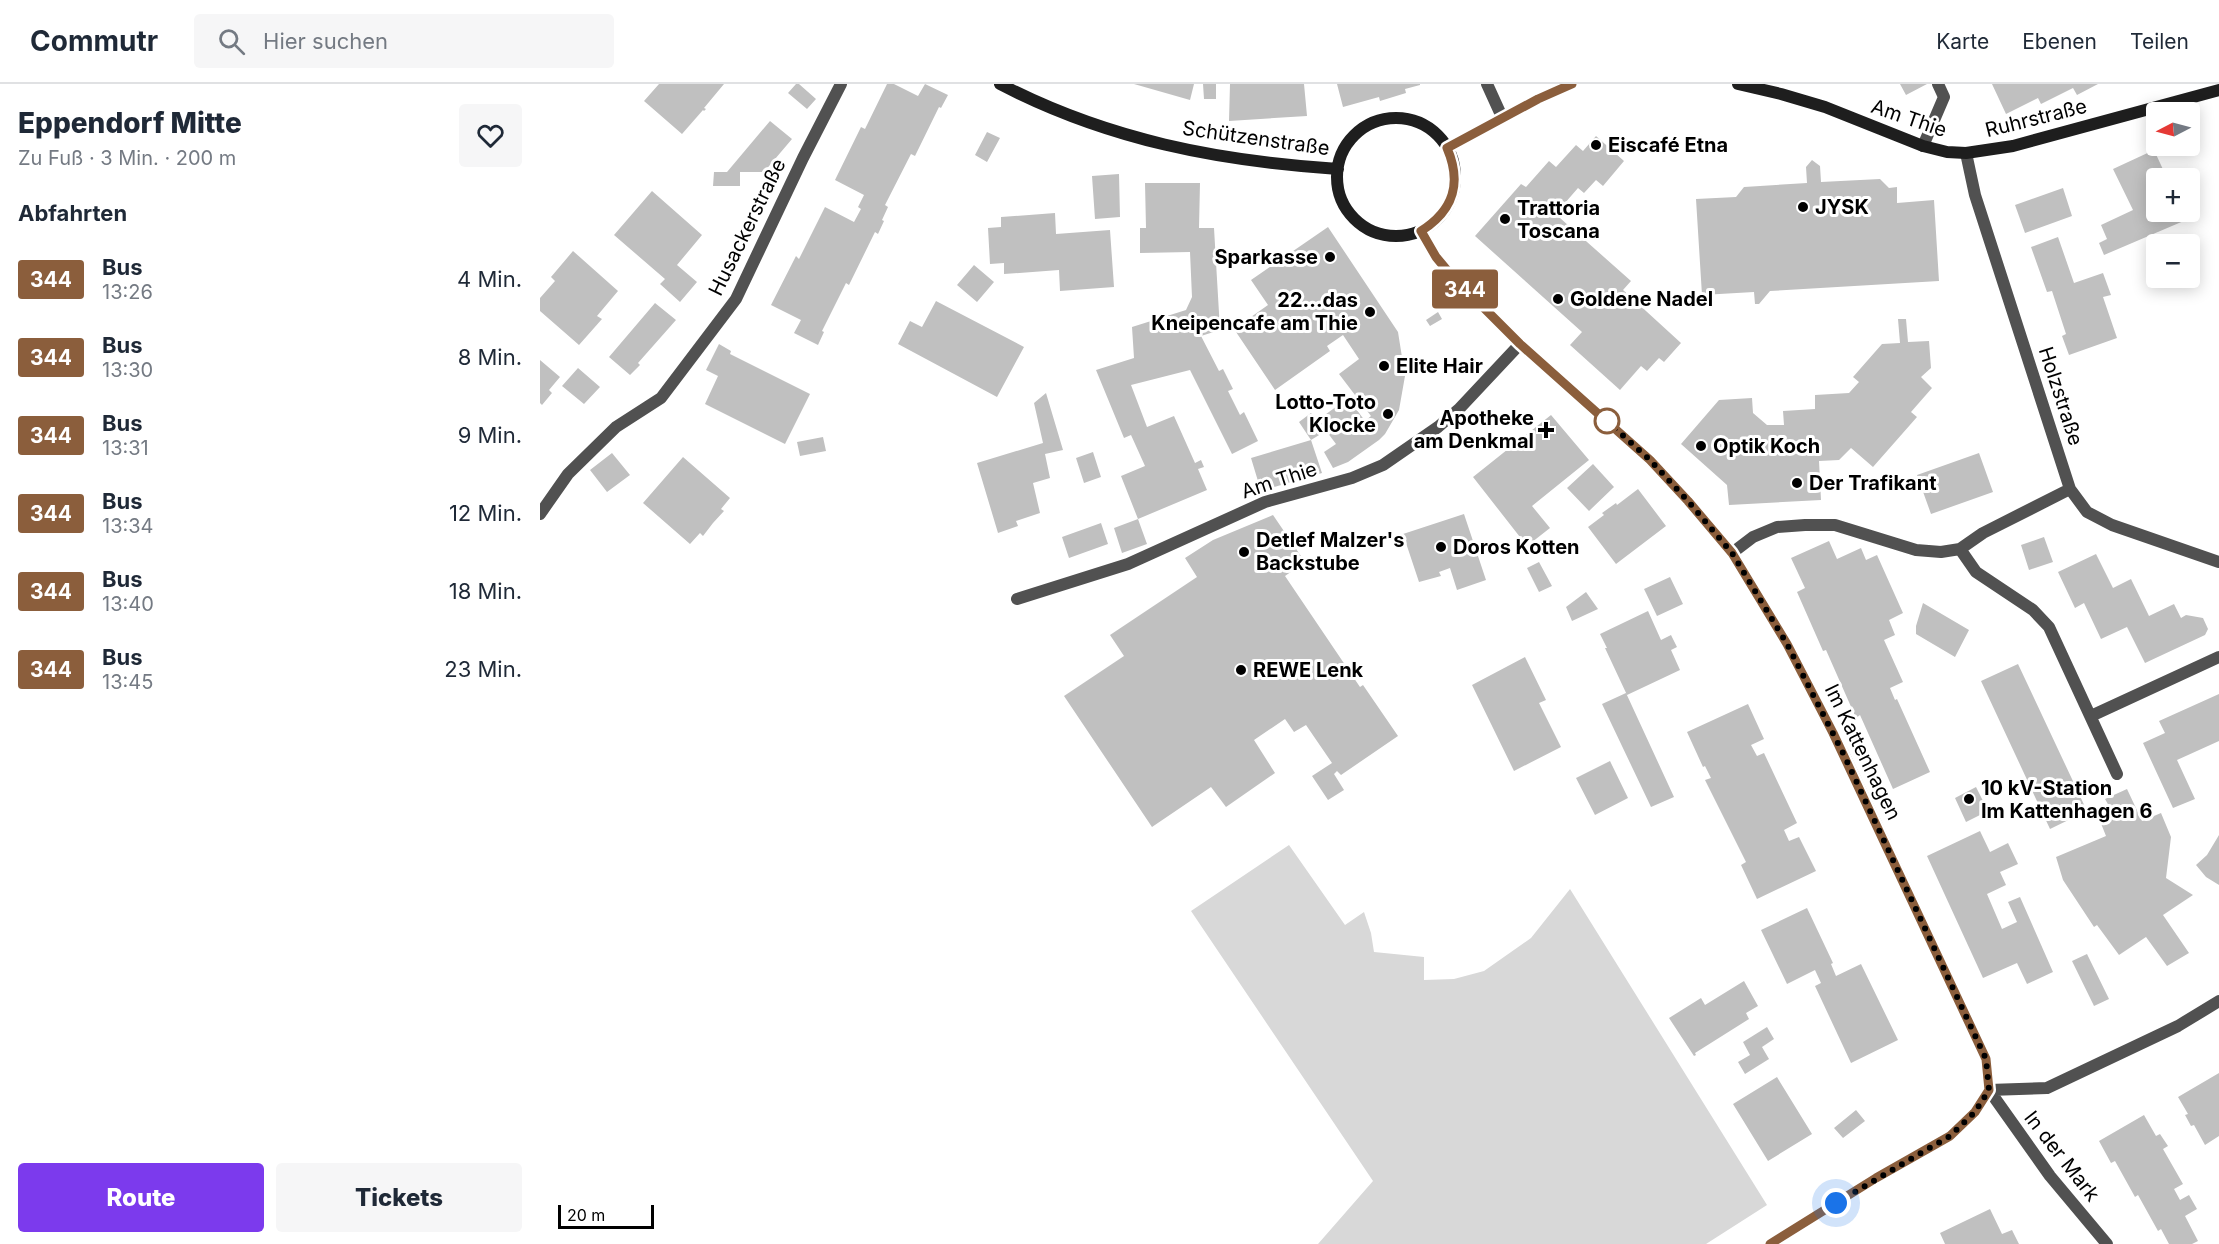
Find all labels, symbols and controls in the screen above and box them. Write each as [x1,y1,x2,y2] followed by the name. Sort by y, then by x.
[194,14,614,68] search box
[30,24,158,58] text: Commutr
[215,25,248,58] icon: search
[263,28,388,54] text: Hier suchen
[1936,29,1989,54] text: Karte
[2022,29,2097,54] text: Ebenen
[2130,29,2189,54] text: Teilen
[1868,94,1950,142] street label: Am Thie
[1983,94,2089,142] street label: Ruhrstraße
[2146,102,2200,156] north arrow
[2146,102,2200,288] map controls
[459,104,522,167] button: heart
[18,106,242,140] text: Eppendorf Mitte
[1181,116,1331,160] street label: Schützenstraße
[1608,133,1728,157] place label: Eiscafé Etna
[1589,138,1603,152] marker: Eiscafé Etna
[18,146,236,170] text: Zu Fuß · 3 Min. · 200 m
[703,155,791,299] street label: Husackerstraße
[2146,168,2200,222] button: +
[1815,195,1869,219] place label: JYSK
[1517,196,1600,243] place label: Trattoria Toscana
[18,200,127,226] text: Abfahrten
[1796,200,1810,214] marker: JYSK
[1498,212,1512,226] marker: Trattoria Toscana
[2146,234,2200,288] button: −
[1215,245,1318,269] place label: Sparkasse
[1323,250,1337,264] marker: Sparkasse
[102,254,143,280] text: Bus
[457,266,522,292] text: 4 Min.
[30,267,72,292] text: 344
[1430,270,1500,308] line badge: 344
[1444,277,1486,302] text: 344
[102,280,153,304] text: 13:26
[1570,287,1713,311] place label: Goldene Nadel
[1151,288,1358,335] place label: 22...das Kneipencafe am Thie
[1551,292,1565,306] marker: Goldene Nadel
[1363,305,1377,319] marker: 22...das Kneipencafe am Thie
[102,332,143,358] text: Bus
[458,344,522,370] text: 8 Min.
[2034,344,2088,448] street label: Holzstraße
[30,345,72,370] text: 344
[1396,354,1483,378] place label: Elite Hair
[102,358,153,382] text: 13:30
[1377,359,1391,373] marker: Elite Hair
[1275,390,1376,437] place label: Lotto-Toto Klocke
[1414,406,1534,453] place label: Apotheke am Denkmal
[1381,407,1395,421] marker: Lotto-Toto Klocke
[1594,408,1620,434] unlabelled marker
[102,410,143,436] text: Bus
[458,422,522,448] text: 9 Min.
[30,423,72,448] text: 344
[1539,423,1553,437] marker: Apotheke am Denkmal
[1713,434,1820,458] place label: Optik Koch
[102,436,149,460] text: 13:31
[1694,439,1708,453] marker: Optik Koch
[1238,457,1320,503] street label: Am Thie
[1809,471,1936,495] place label: Der Trafikant
[1790,476,1804,490] marker: Der Trafikant
[102,488,143,514] text: Bus
[449,500,522,526] text: 12 Min.
[30,501,72,526] text: 344
[102,514,154,538] text: 13:34
[1256,528,1404,575] place label: Detlef Malzer's Backstube
[1453,535,1580,559] place label: Doros Kotten
[1434,540,1448,554] marker: Doros Kotten
[1237,545,1251,559] marker: Detlef Malzer's Backstube
[102,566,143,592] text: Bus
[449,578,522,604] text: 18 Min.
[30,579,72,604] text: 344
[102,592,154,616] text: 13:40
[102,644,143,670] text: Bus
[444,656,522,682] text: 23 Min.
[30,657,72,682] text: 344
[1253,658,1364,682] place label: REWE Lenk
[1234,663,1248,677] marker: REWE Lenk
[102,670,153,694] text: 13:45
[1820,680,1906,824] street label: Im Kattenhagen
[1981,776,2153,823] place label: 10 kV-Station Im Kattenhagen 6
[1962,792,1976,806] marker: 10 kV-Station Im Kattenhagen 6
[2019,1106,2105,1206] street label: In der Mark
[18,1163,264,1232] button: Route
[276,1163,522,1232] button: Tickets
[1821,1188,1851,1218] your location
[558,1202,654,1230] scale bar
[567,1205,605,1225] text: 20 m

